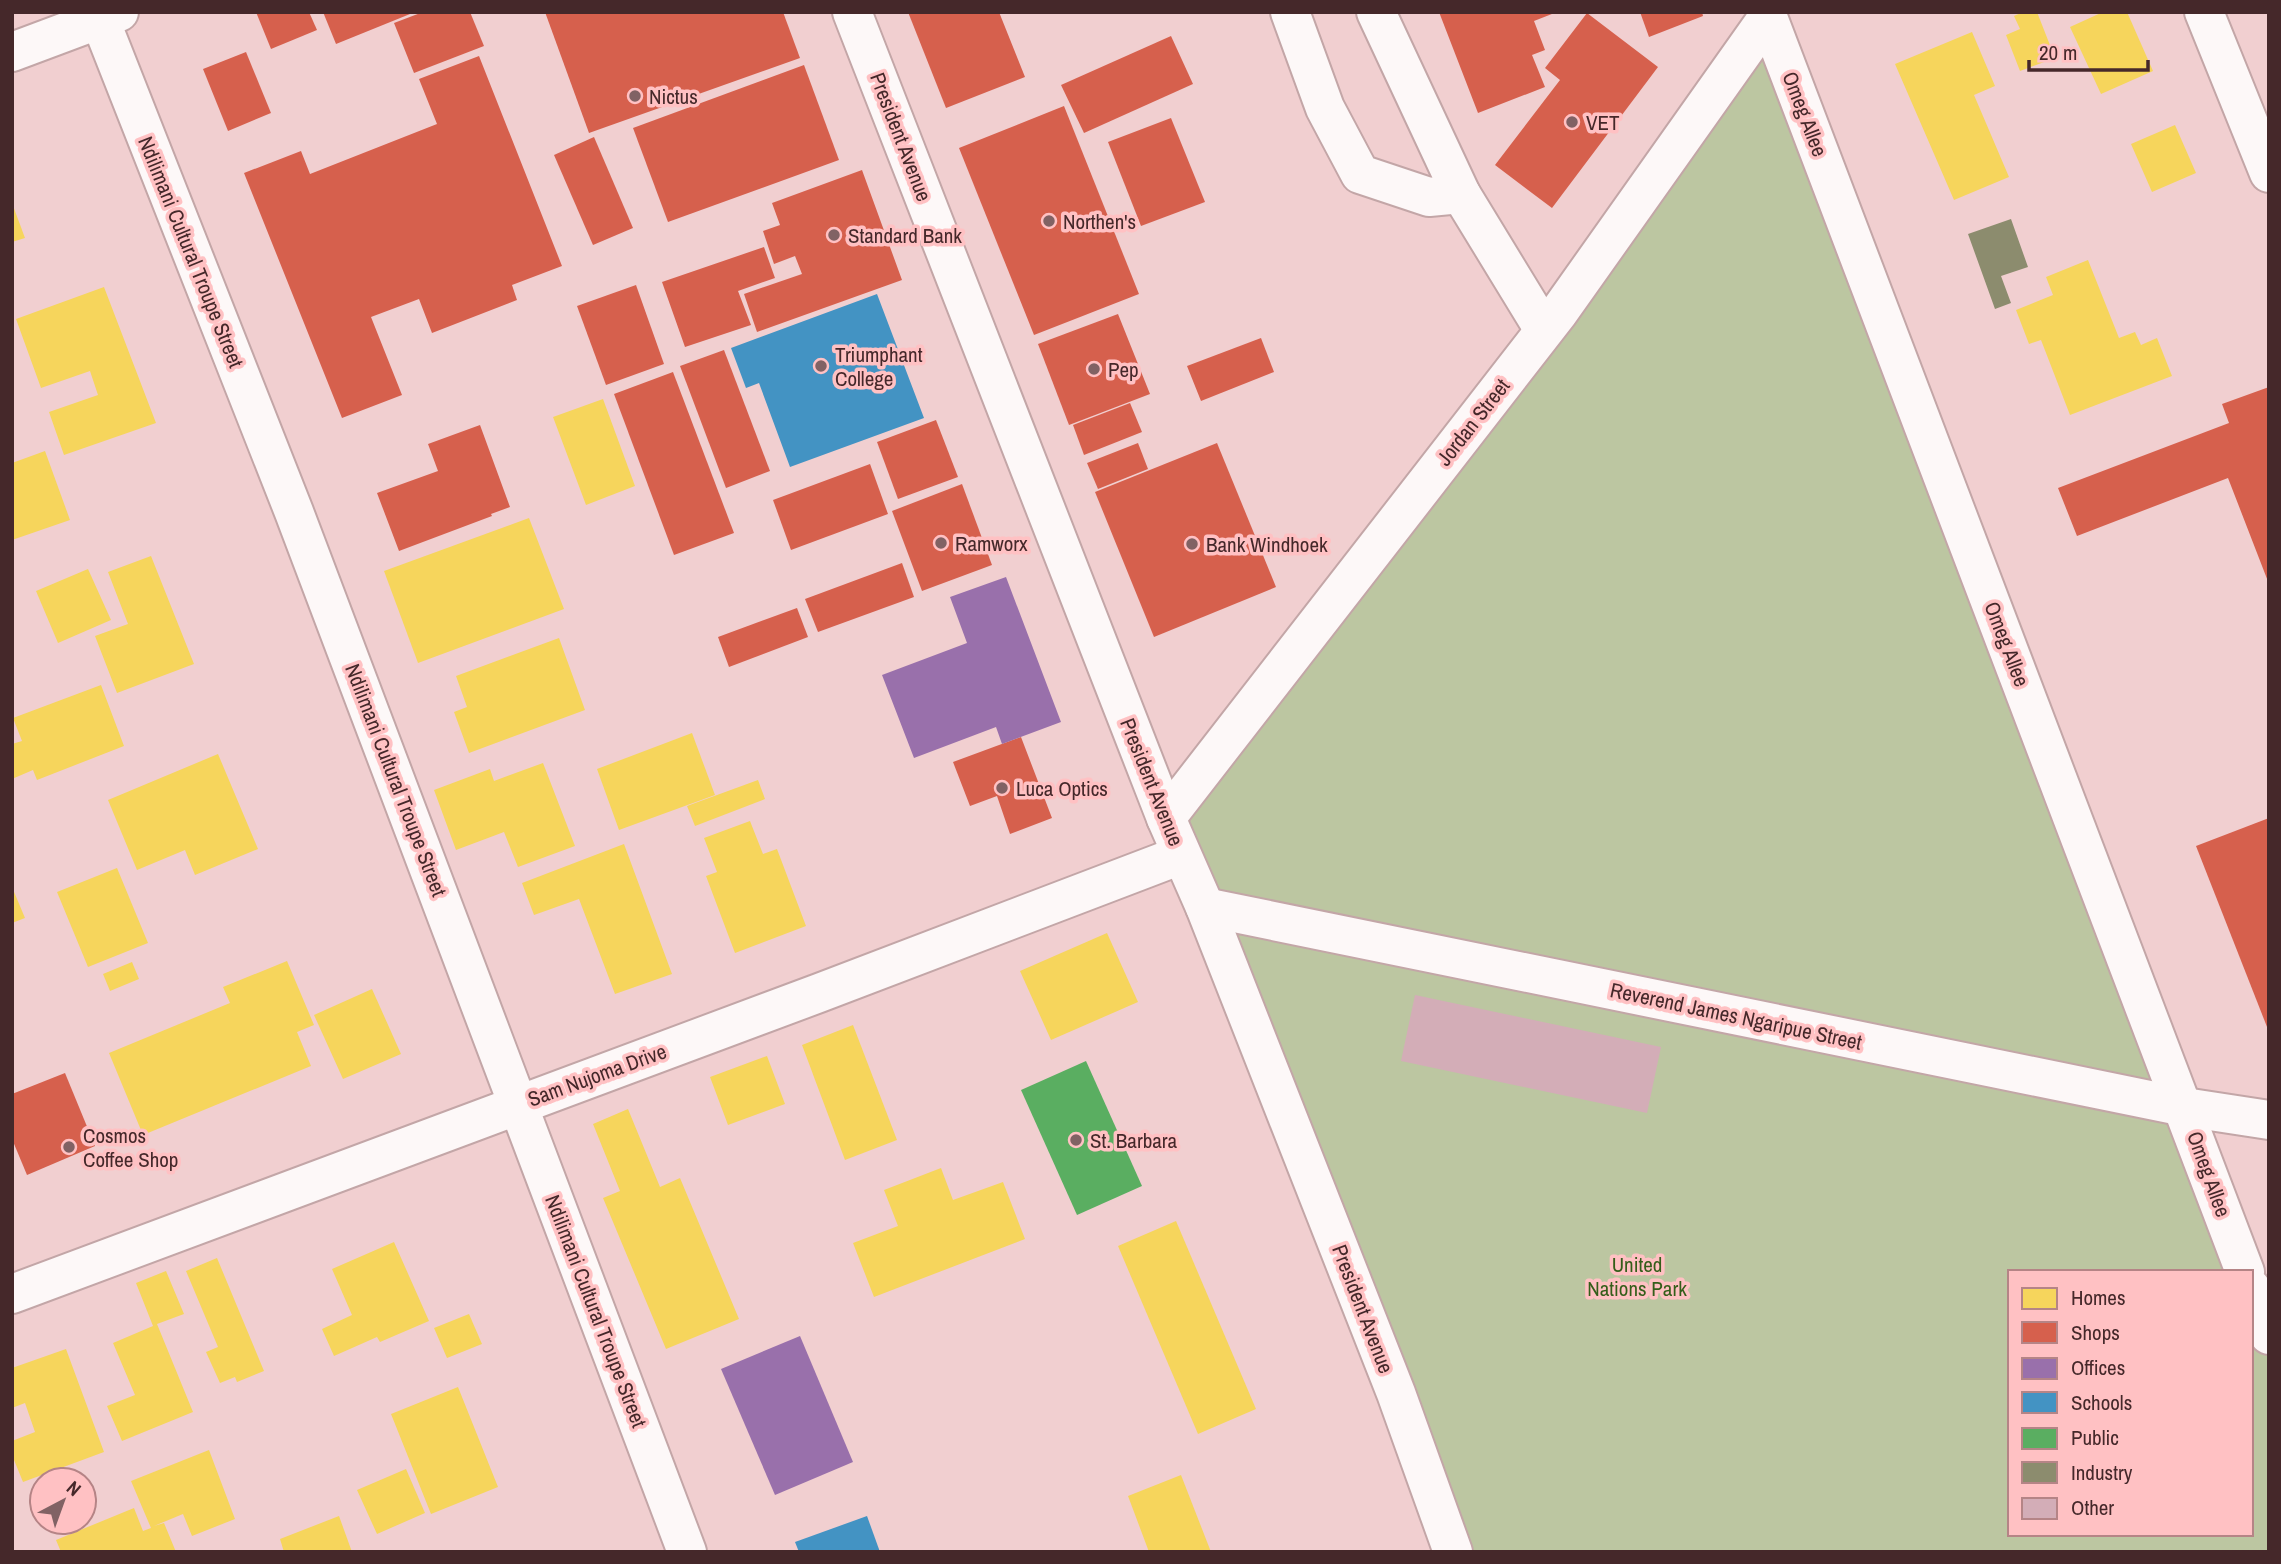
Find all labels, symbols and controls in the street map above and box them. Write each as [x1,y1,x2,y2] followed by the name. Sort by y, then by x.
[2029,28,2148,72] scale bar
[2039,38,2077,67] text: 20 m
[1776,67,1834,161] street label: Omeg Allee
[863,68,939,206] street label: President Avenue
[649,82,698,111] place label: Nictus
[627,88,643,104] marker: Nictus
[1586,108,1620,137] place label: VET
[1564,114,1580,130] marker: VET
[131,132,251,372] street label: Ndilimani Cultural Troupe Street
[1063,207,1136,236] place label: Northen's
[1041,213,1057,229] marker: Northen's
[848,221,962,250] place label: Standard Bank
[826,227,842,243] marker: Standard Bank
[835,340,923,393] place label: Triumphant College
[1108,355,1139,384] place label: Pep
[813,358,829,374] marker: Triumphant College
[1086,361,1102,377] marker: Pep
[1430,372,1516,472] street label: Jordan Street
[955,529,1028,558] place label: Ramworx
[1206,530,1328,559] place label: Bank Windhoek
[933,535,949,551] marker: Ramworx
[1184,536,1200,552] marker: Bank Windhoek
[1978,597,2036,691] street label: Omeg Allee
[338,660,454,901] street label: Ndilimani Cultural Troupe Street
[1113,714,1191,850] street label: President Avenue
[1016,774,1108,803] place label: Luca Optics
[994,780,1010,796] marker: Luca Optics
[1608,975,1865,1057] street label: Reverend James Ngaripue Street
[524,1037,670,1113] street label: Sam Nujoma Drive
[83,1121,178,1174] place label: Cosmos Coffee Shop
[1090,1126,1178,1155] place label: St. Barbara
[2180,1127,2238,1221] street label: Omeg Allee
[1068,1132,1084,1148] marker: St. Barbara
[61,1139,77,1155] marker: Cosmos Coffee Shop
[538,1191,654,1432] street label: Ndilimani Cultural Troupe Street
[1325,1240,1401,1378] street label: President Avenue
[1587,1250,1687,1303] park label: United Nations Park
[2008,1270,2253,1536] legend
[2071,1283,2126,1312] text: Homes
[2071,1318,2120,1347] text: Shops
[2071,1353,2125,1382] text: Offices
[2071,1388,2132,1417] text: Schools
[2071,1423,2119,1452] text: Public
[2071,1458,2133,1487] text: Industry
[28,1466,98,1536] north arrow
[61,1475,87,1502] text: N
[2071,1493,2114,1522] text: Other

